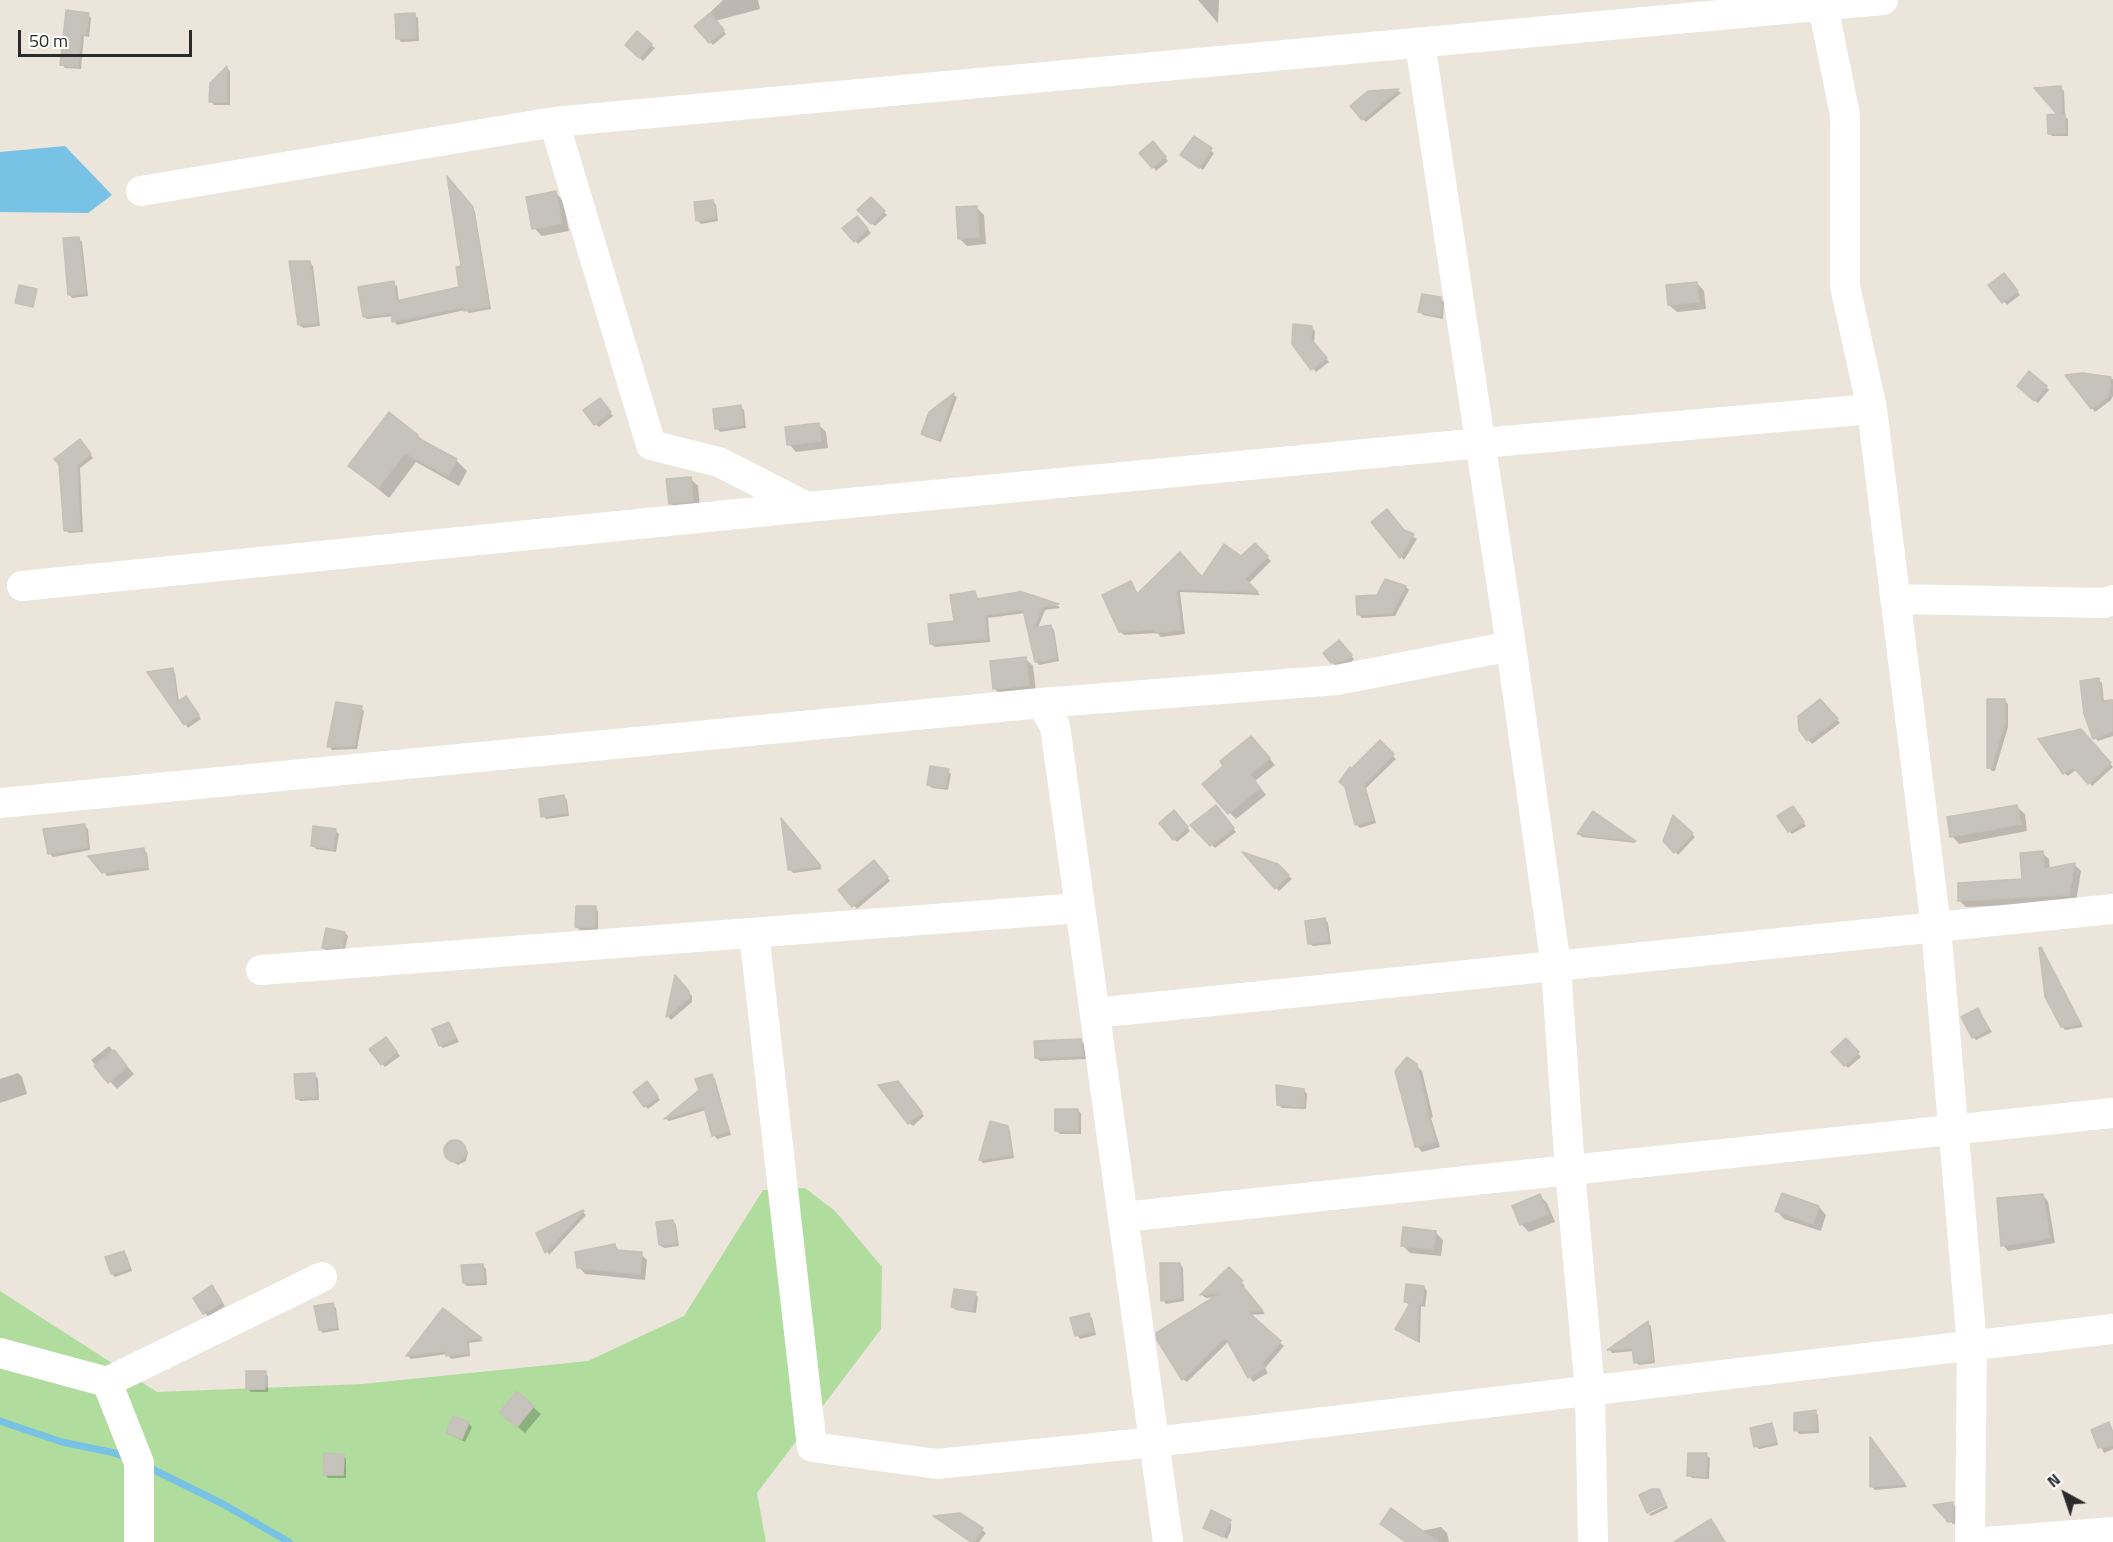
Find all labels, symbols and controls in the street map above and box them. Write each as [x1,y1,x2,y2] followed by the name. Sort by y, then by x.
[21,18,195,56] scale bar
[29,27,68,54] text: 50 m
[2035,1464,2095,1524] north arrow
[2041,1467,2065,1493] text: N

